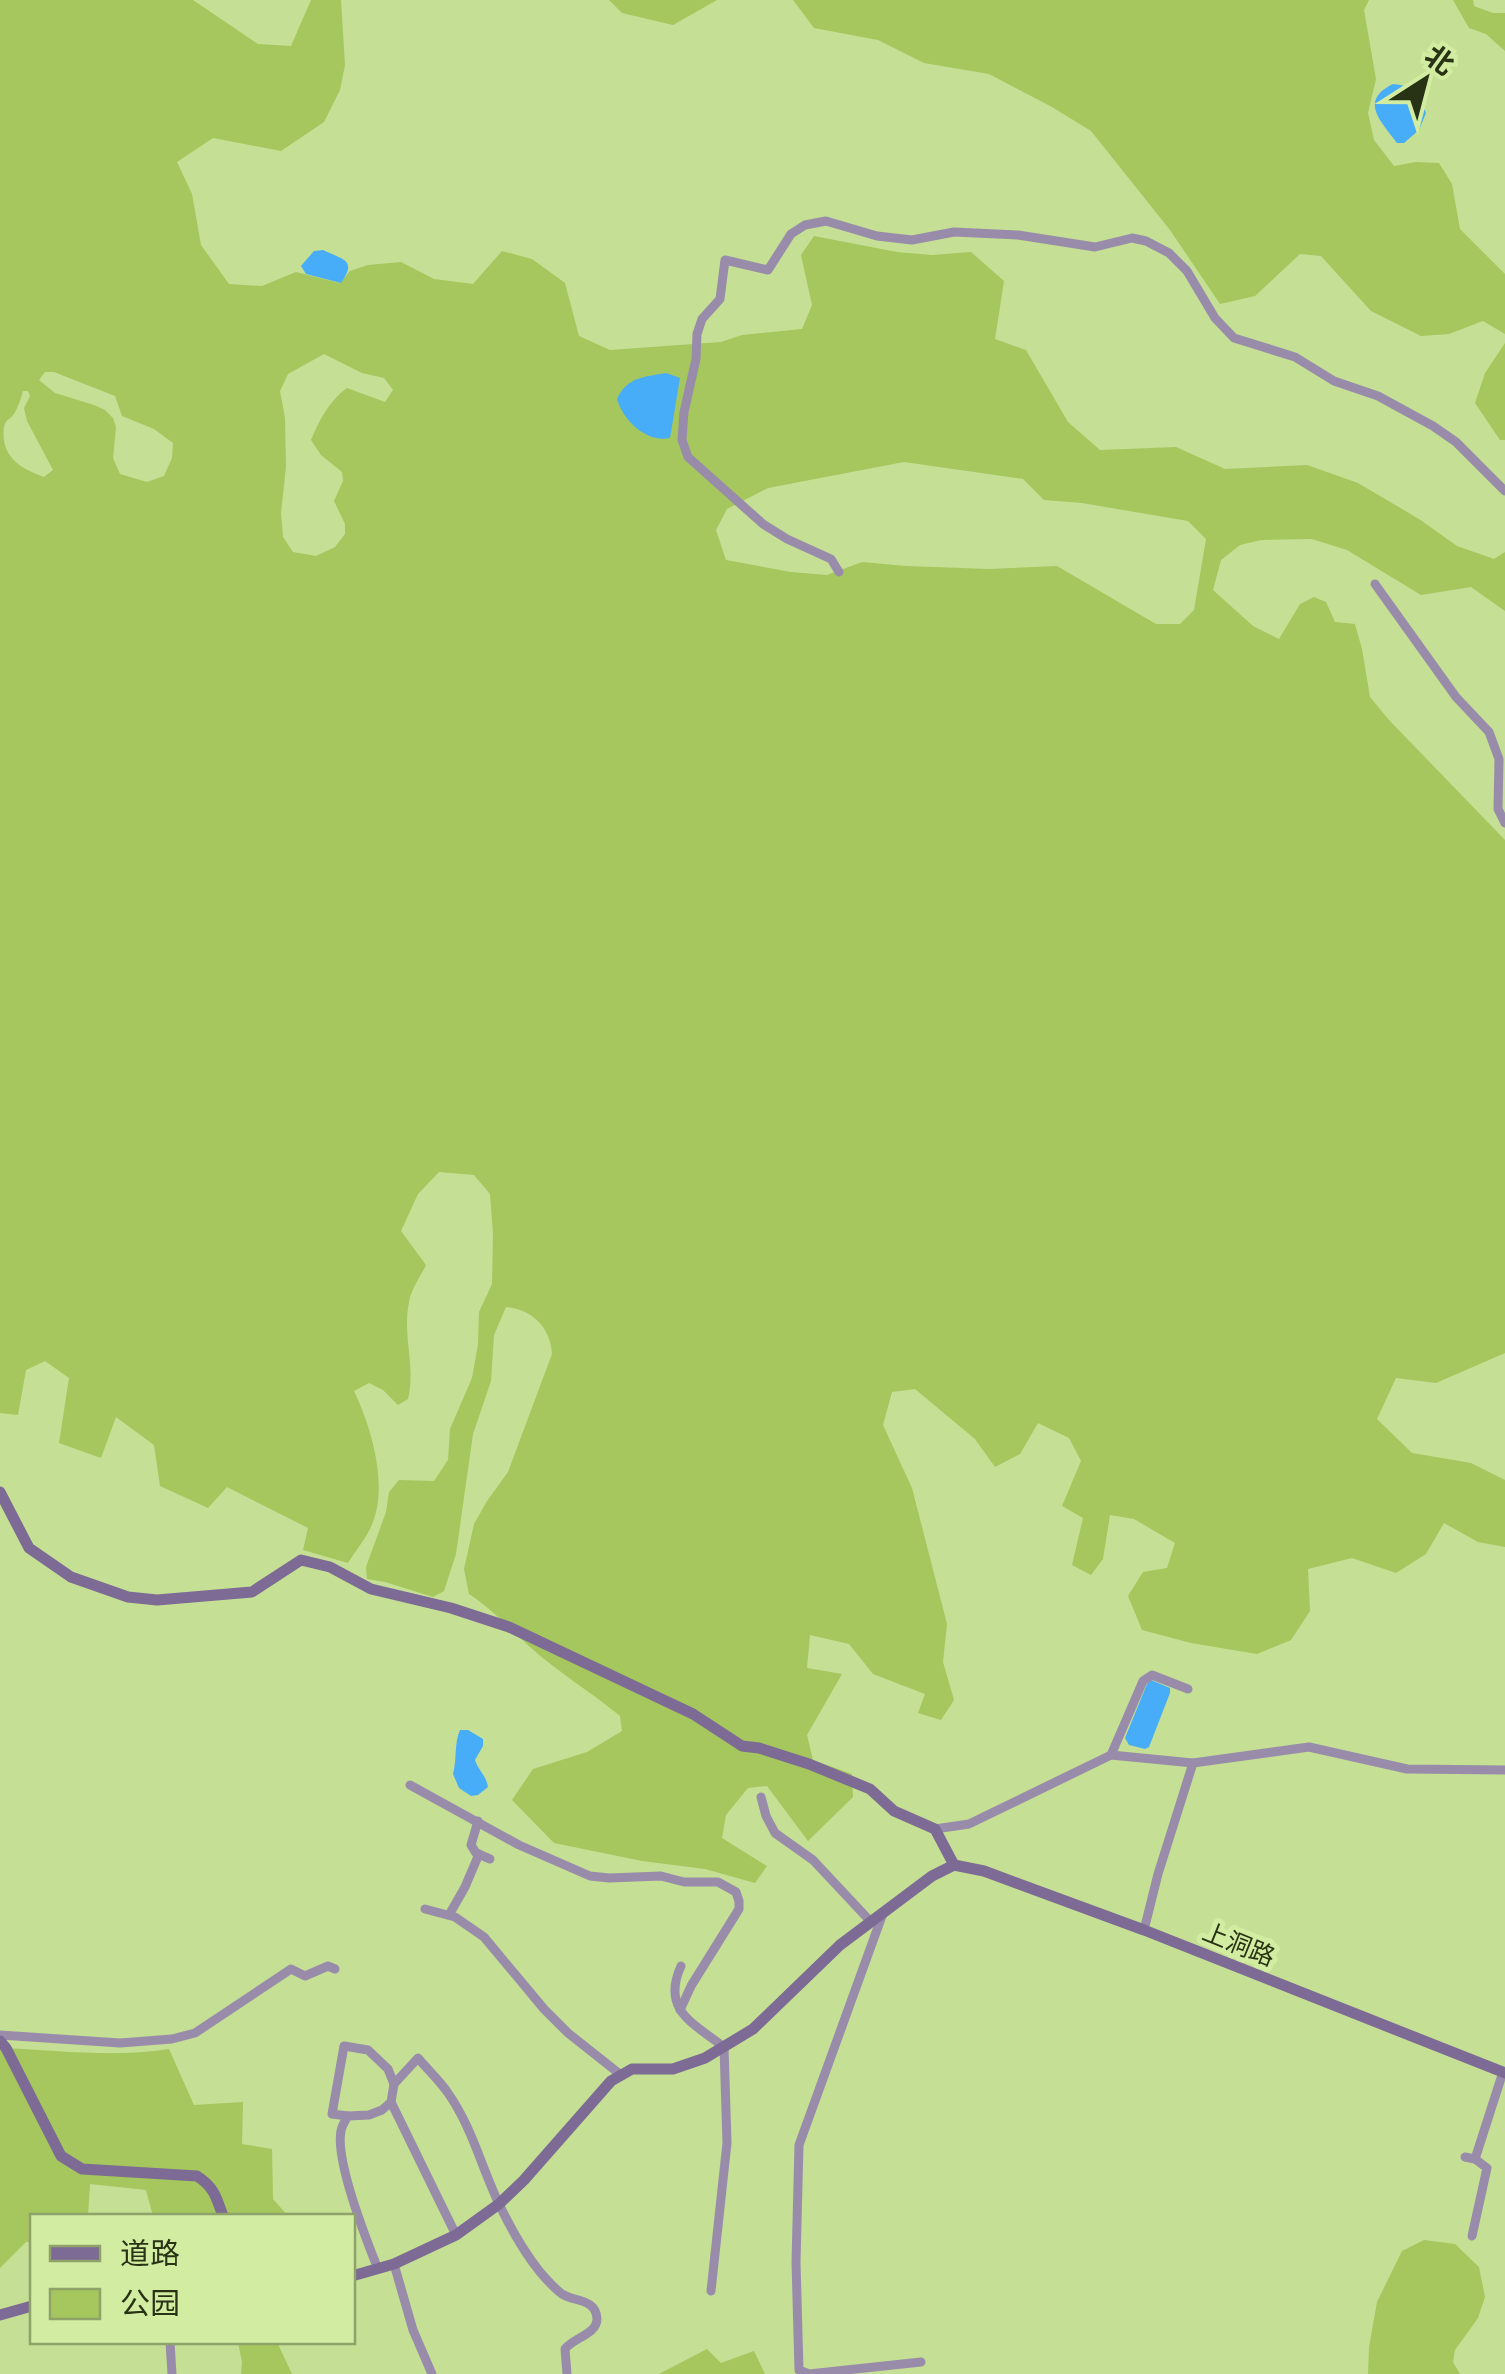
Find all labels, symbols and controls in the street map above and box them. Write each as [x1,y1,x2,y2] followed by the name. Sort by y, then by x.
[1375,30,1475,130] north arrow
[1419,39,1460,81] text: 北
[1199,1917,1279,1971] street label: 上洞路
[30,2214,355,2344] legend
[120,2237,180,2270] text: 道路
[120,2287,180,2320] text: 公园

